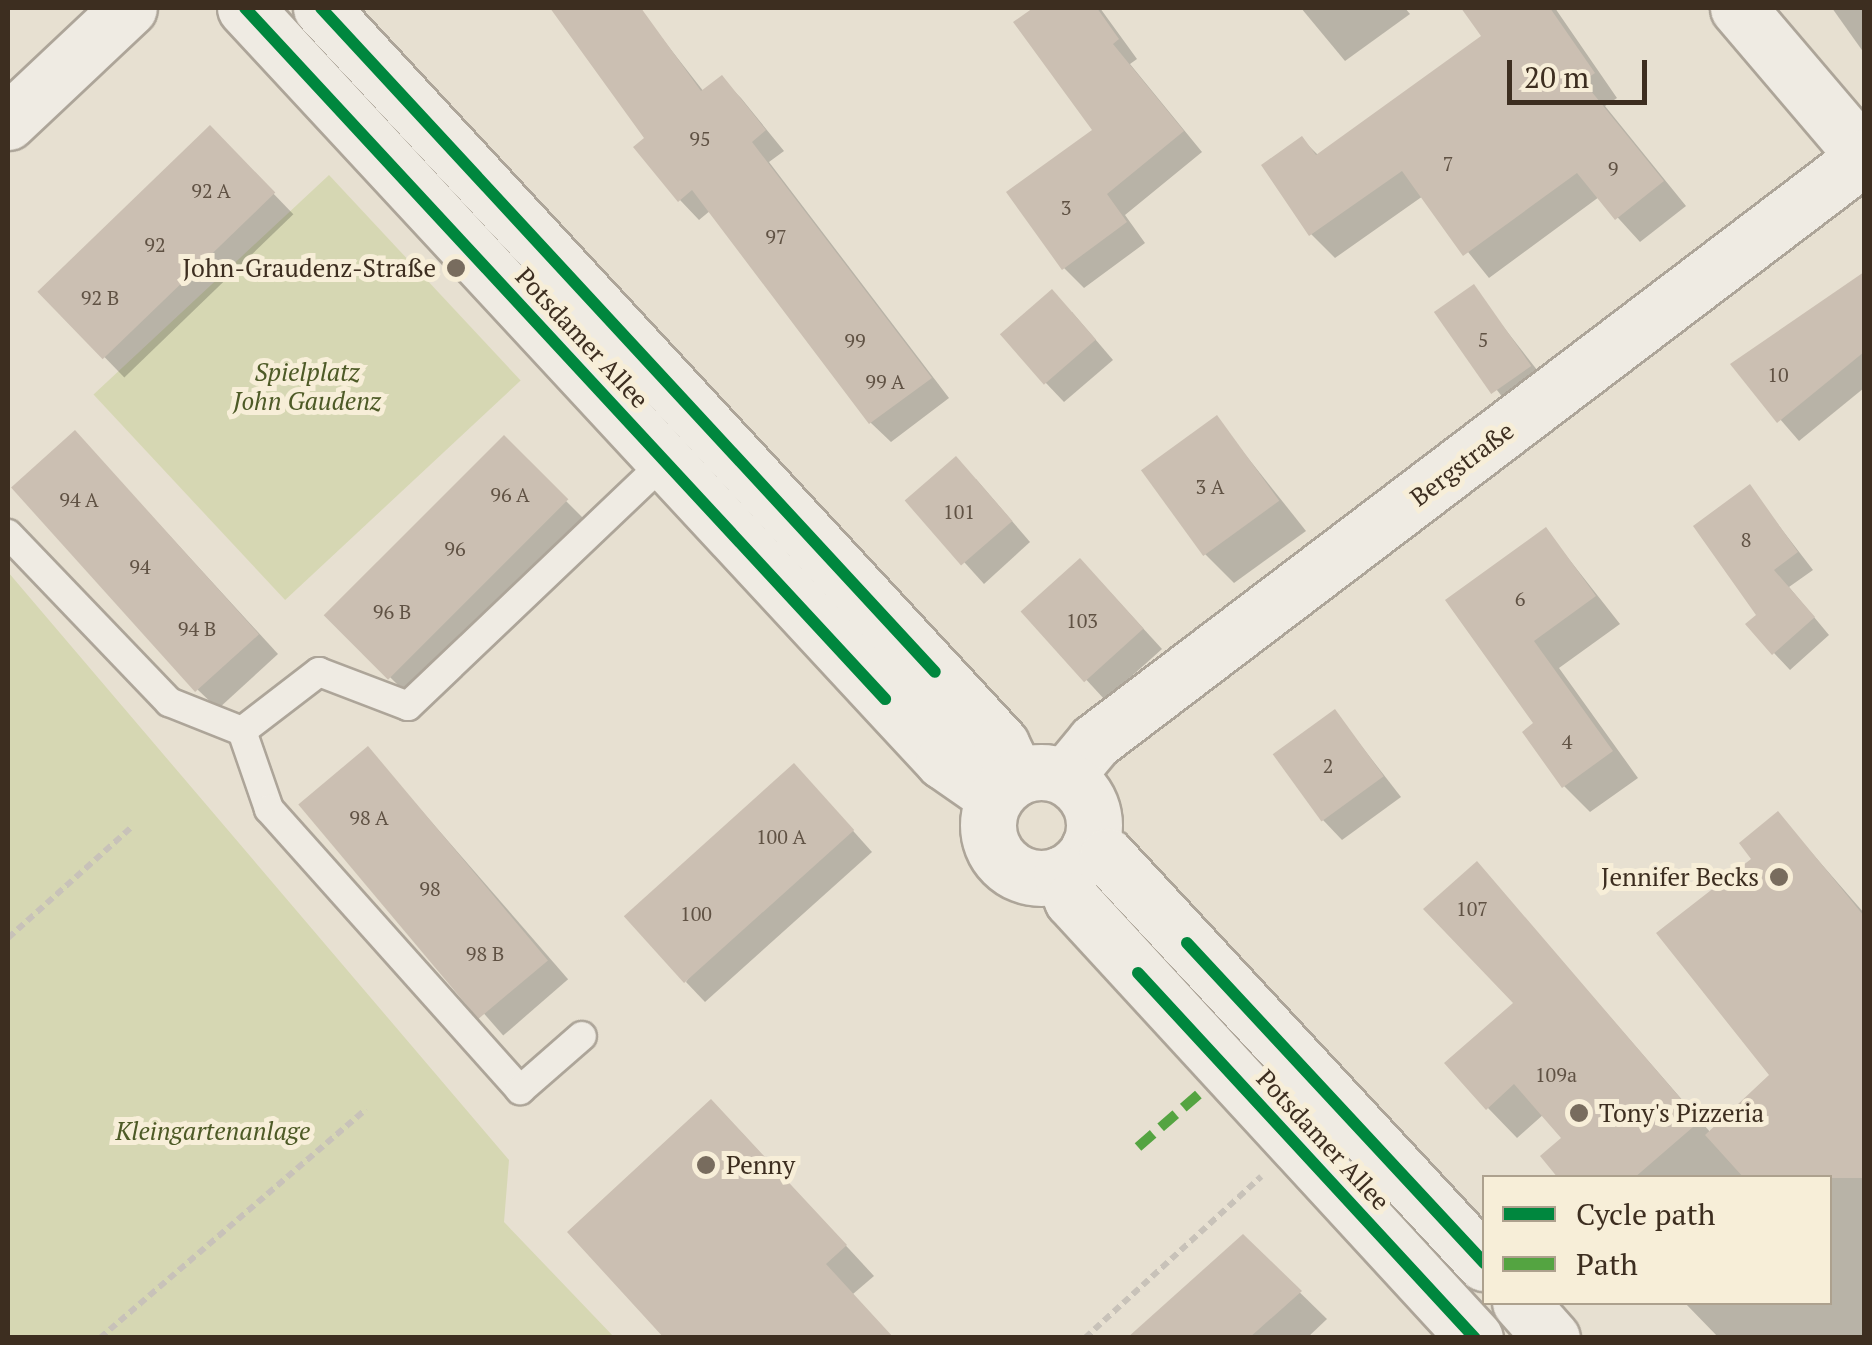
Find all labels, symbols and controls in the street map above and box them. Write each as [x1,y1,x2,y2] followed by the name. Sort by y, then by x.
[1512,40,1652,102] scale bar
[1524,57,1589,97] text: 20 m
[689,126,711,150] house number: 95
[1443,151,1453,175] house number: 7
[1608,156,1618,180] house number: 9
[191,178,231,202] house number: 92 A
[1061,195,1071,219] house number: 3
[765,224,787,248] house number: 97
[144,232,166,256] house number: 92
[183,253,436,283] place label: John-Graudenz-Straße
[445,257,467,279] marker: John-Graudenz-Straße
[509,261,655,415] street label: Potsdamer Allee
[81,285,119,309] house number: 92 B
[1478,327,1488,351] house number: 5
[844,328,866,352] house number: 99
[233,358,381,417] park label: Spielplatz John Gaudenz
[1767,362,1789,386] house number: 10
[865,369,905,393] house number: 99 A
[1404,415,1520,513] street label: Bergstraße
[1195,474,1225,498] house number: 3 A
[490,482,530,506] house number: 96 A
[59,487,99,511] house number: 94 A
[943,499,975,523] house number: 101
[1741,527,1751,551] house number: 8
[444,536,466,560] house number: 96
[129,554,151,578] house number: 94
[1515,586,1525,610] house number: 6
[373,599,411,623] house number: 96 B
[1066,608,1098,632] house number: 103
[178,616,216,640] house number: 94 B
[1562,729,1572,753] house number: 4
[1323,753,1333,777] house number: 2
[349,805,389,829] house number: 98 A
[756,824,806,848] house number: 100 A
[1601,862,1759,892] place label: Jennifer Becks
[1768,866,1790,888] marker: Jennifer Becks
[419,876,441,900] house number: 98
[1456,896,1488,920] house number: 107
[680,901,712,925] house number: 100
[466,941,504,965] house number: 98 B
[1535,1062,1577,1086] house number: 109a
[1250,1063,1396,1217] street label: Potsdamer Allee
[1599,1098,1764,1128] place label: Tony's Pizzeria
[1568,1102,1590,1124] marker: Tony's Pizzeria
[116,1116,310,1146] park label: Kleingartenanlage
[726,1150,795,1180] place label: Penny
[695,1154,717,1176] marker: Penny
[1482,1175,1832,1305] legend
[1576,1194,1715,1234] text: Cycle path
[1576,1244,1638,1284] text: Path

